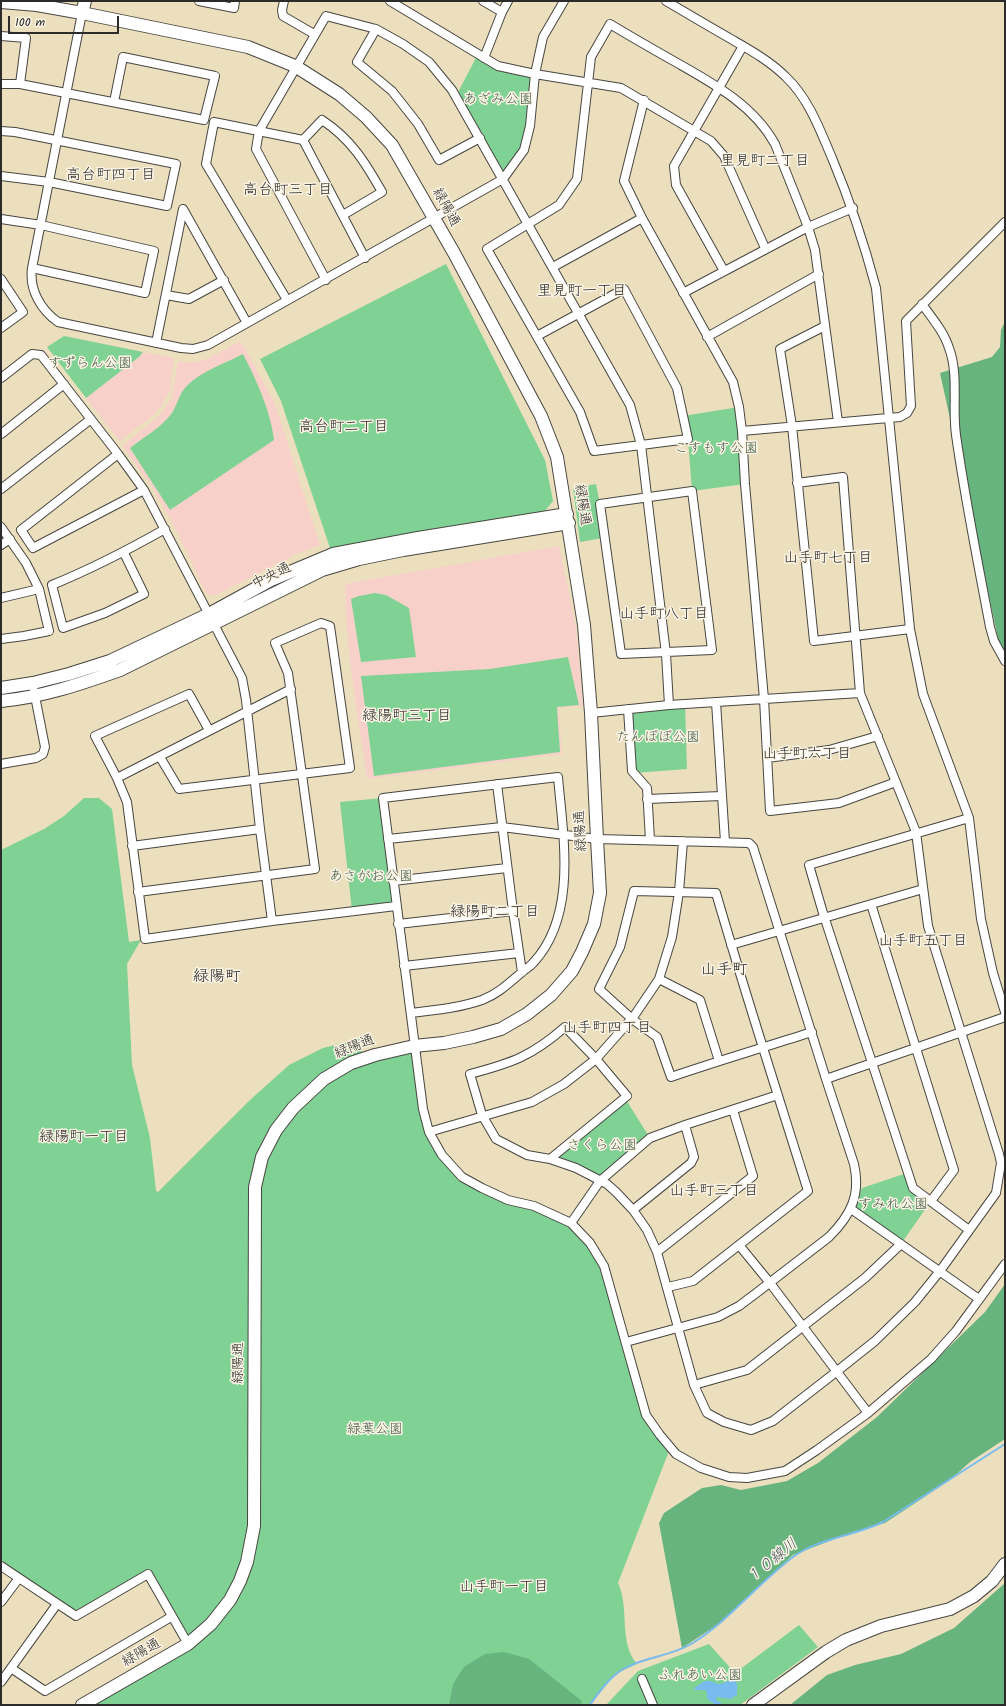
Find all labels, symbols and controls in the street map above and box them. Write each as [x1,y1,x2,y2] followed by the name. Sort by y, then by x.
[10,8,121,34] scale bar
[15,13,45,32] text: 100 m
[463,93,533,109] park label: あざみ公園
[720,153,810,171] district label: 里見町二丁目
[66,167,156,185] district label: 高台町四丁目
[243,182,333,200] district label: 高台町三丁目
[427,186,463,230] street label: 緑陽通
[537,283,627,301] district label: 里見町一丁目
[48,357,132,373] park label: すずらん公園
[299,419,389,437] district label: 高台町二丁目
[674,442,758,458] park label: こすもす公園
[569,483,593,527] street label: 緑陽通
[783,550,873,568] district label: 山手町七丁目
[249,560,295,594] street label: 中央通
[619,606,709,624] district label: 山手町八丁目
[362,708,452,726] district label: 緑陽町三丁目
[616,731,700,747] park label: たんぽぽ公園
[762,746,852,764] district label: 山手町六丁目
[573,810,591,852] street label: 緑陽通
[329,870,413,886] park label: あさがお公園
[450,904,540,922] district label: 緑陽町二丁目
[878,933,968,951] district label: 山手町五丁目
[700,961,748,981] district label: 山手町
[193,968,241,988] district label: 緑陽町
[562,1020,652,1038] district label: 山手町四丁目
[332,1032,378,1064] street label: 緑陽通
[39,1129,129,1147] district label: 緑陽町一丁目
[567,1139,637,1155] park label: さくら公園
[669,1183,759,1201] district label: 山手町三丁目
[858,1198,928,1214] park label: すみれ公園
[232,1342,248,1384] street label: 緑陽通
[347,1423,403,1439] park label: 緑葉公園
[744,1536,802,1588] water label: １０線川
[459,1579,549,1597] district label: 山手町一丁目
[120,1636,164,1672] street label: 緑陽通
[658,1669,742,1685] park label: ふれあい公園

